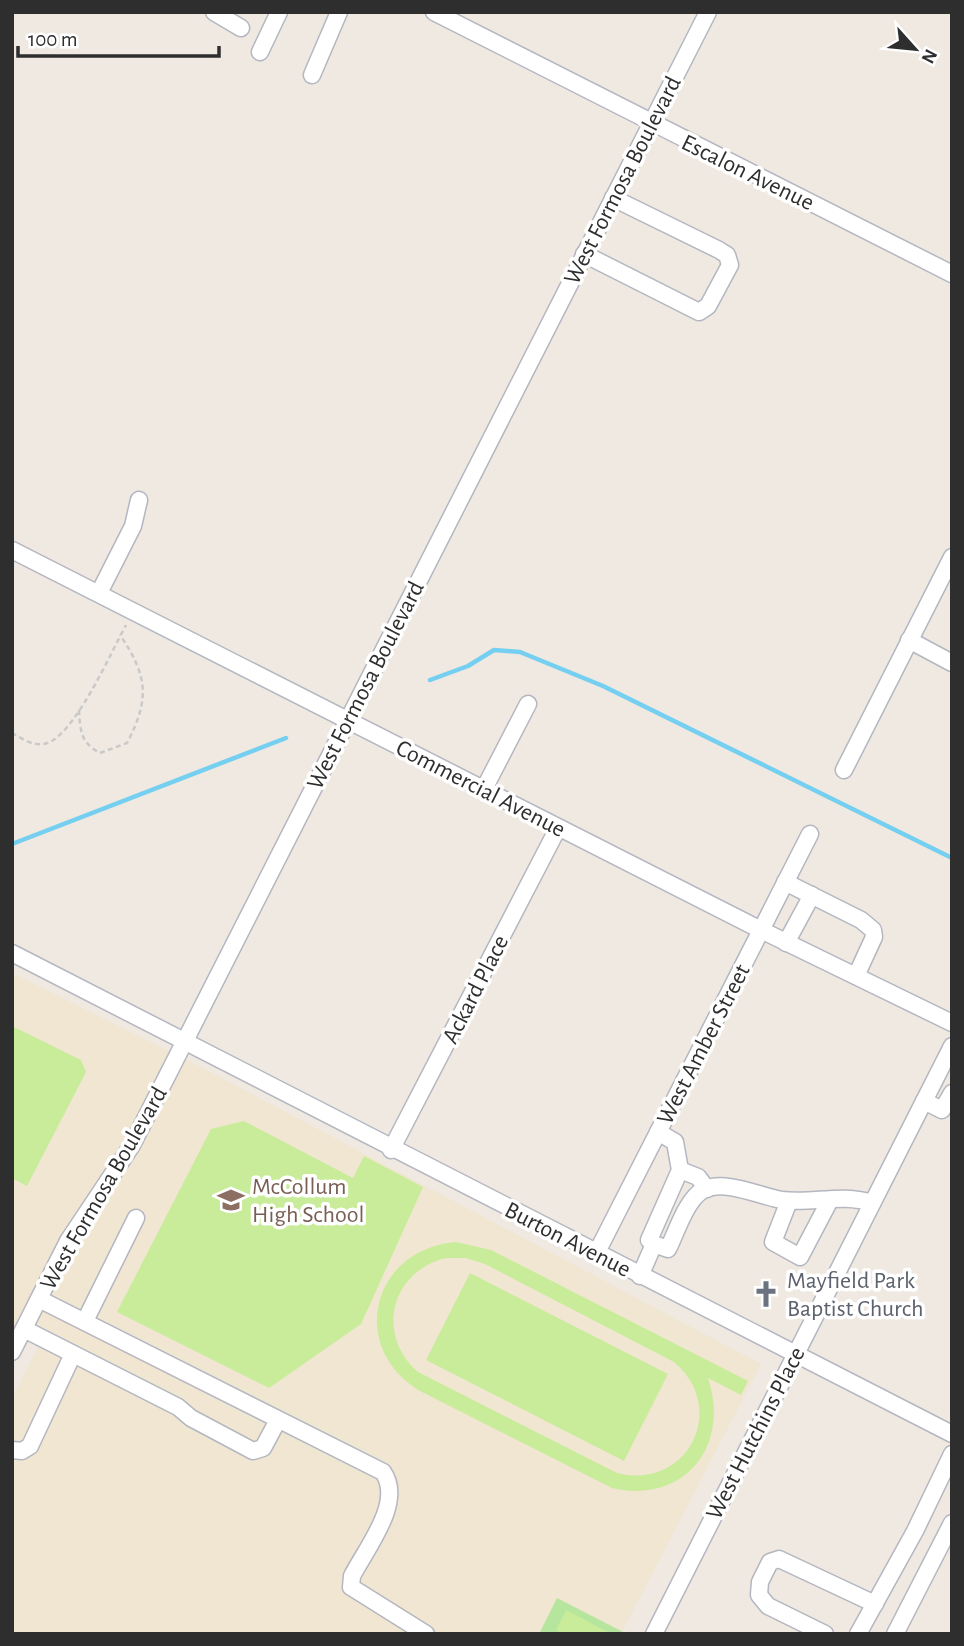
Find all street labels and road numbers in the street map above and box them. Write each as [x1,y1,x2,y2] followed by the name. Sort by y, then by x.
[560,72,686,288] street label: West Formosa Boulevard
[677,130,818,215] street label: Escalon Avenue
[303,577,429,793] street label: West Formosa Boulevard
[392,736,569,842] street label: Commercial Avenue
[438,931,513,1047] street label: Ackard Place
[653,960,755,1128] street label: West Amber Street
[36,1083,172,1294] street label: West Formosa Boulevard
[501,1198,634,1282] street label: Burton Avenue
[702,1343,810,1524] street label: West Hutchins Place

